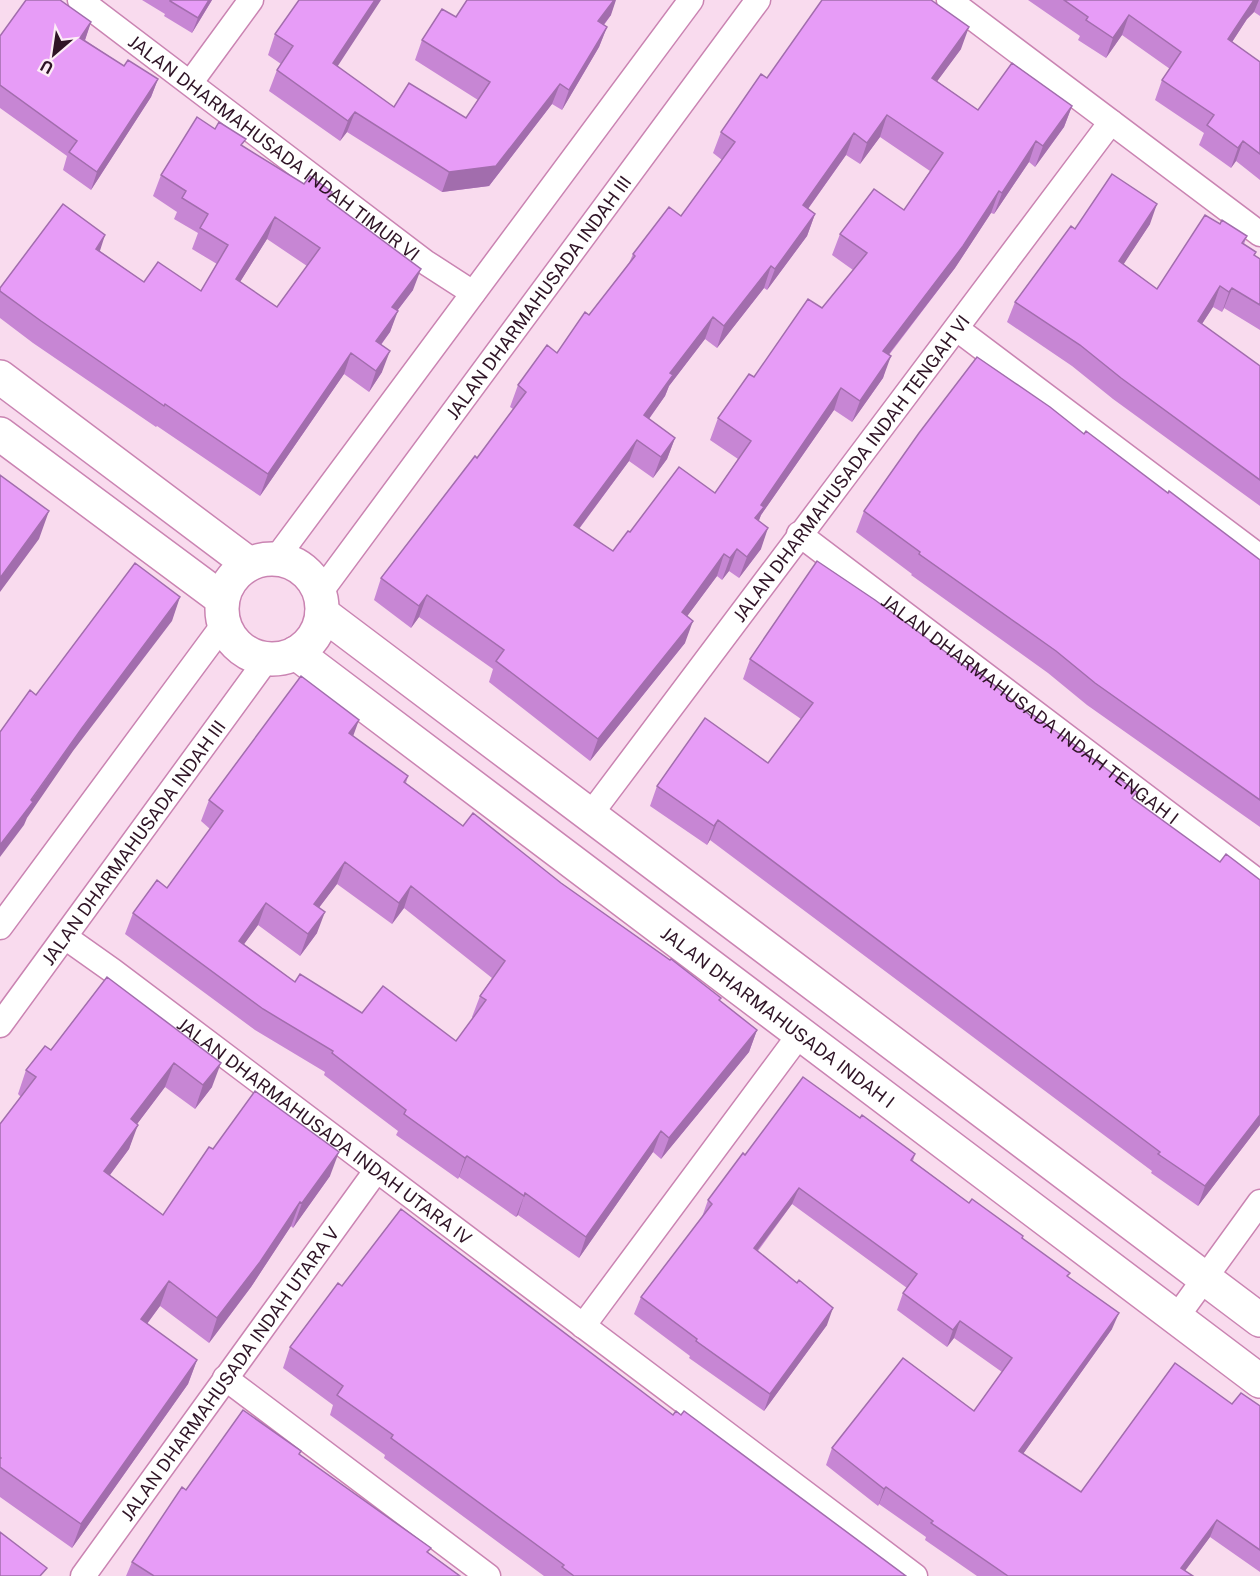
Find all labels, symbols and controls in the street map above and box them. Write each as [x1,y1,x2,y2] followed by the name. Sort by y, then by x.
[24,24,84,84] north arrow
[125,30,424,265] street label: JALAN DHARMAHUSADA INDAH TIMUR VI
[37,56,57,78] text: U
[441,171,635,423] street label: JALAN DHARMAHUSADA INDAH III
[728,311,973,625] street label: JALAN DHARMAHUSADA INDAH TENGAH VI
[878,590,1183,828] street label: JALAN DHARMAHUSADA INDAH TENGAH I
[37,716,229,969] street label: JALAN DHARMAHUSADA INDAH III
[657,922,899,1112] street label: JALAN DHARMAHUSADA INDAH I
[173,1013,476,1248] street label: JALAN DHARMAHUSADA INDAH UTARA IV
[116,1222,343,1525] street label: JALAN DHARMAHUSADA INDAH UTARA V

